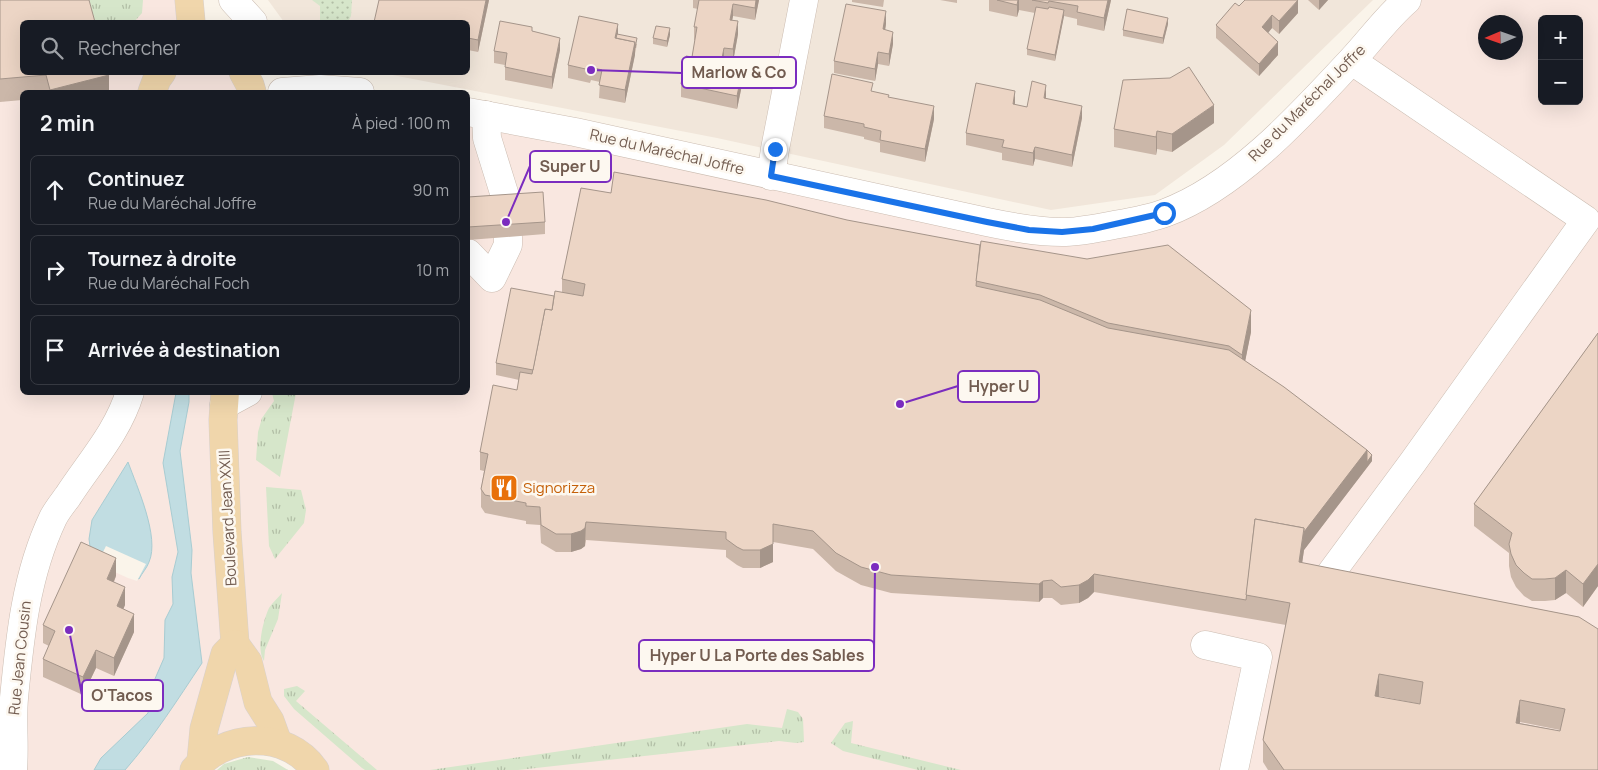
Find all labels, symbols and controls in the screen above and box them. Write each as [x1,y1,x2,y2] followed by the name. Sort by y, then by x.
[1478,15,1523,60] north arrow
[1538,15,1583,105] map controls
[1538,15,1583,60] button: +
[20,20,470,75] search box
[38,34,66,62] icon: search
[78,35,180,61] text: Rechercher
[1243,39,1370,166] street label: Rue du Maréchal Joffre
[682,57,796,88] callout: Marlow & Co
[1538,60,1583,105] button: −
[692,61,787,83] text: Marlow & Co
[40,109,95,137] text: 2 min
[352,112,450,134] text: À pied · 100 m
[588,124,747,180] street label: Rue du Maréchal Joffre
[764,138,787,161] route end
[530,151,611,182] callout: Super U
[539,155,601,177] text: Super U
[88,166,185,192] text: Continuez
[41,176,69,204] icon: ahead
[413,179,449,201] text: 90 m
[88,192,256,214] text: Rue du Maréchal Joffre
[1153,202,1176,225] route start
[88,246,236,272] text: Tournez à droite
[41,256,69,284] icon: right
[416,259,449,281] text: 10 m
[88,272,250,294] text: Rue du Maréchal Foch
[41,336,69,364] icon: arrive
[88,337,280,363] text: Arrivée à destination
[958,371,1039,402] callout: Hyper U
[968,375,1030,397] text: Hyper U
[213,450,242,587] street label: Boulevard Jean XXIII
[489,473,519,503] restaurant icon: Signorizza
[523,477,595,498] place label: Signorizza
[3,600,36,716] street label: Rue Jean Cousin
[639,640,874,671] callout: Hyper U La Porte des Sables
[650,644,865,666] text: Hyper U La Porte des Sables
[82,680,163,711] callout: O'Tacos
[91,684,153,706] text: O'Tacos

